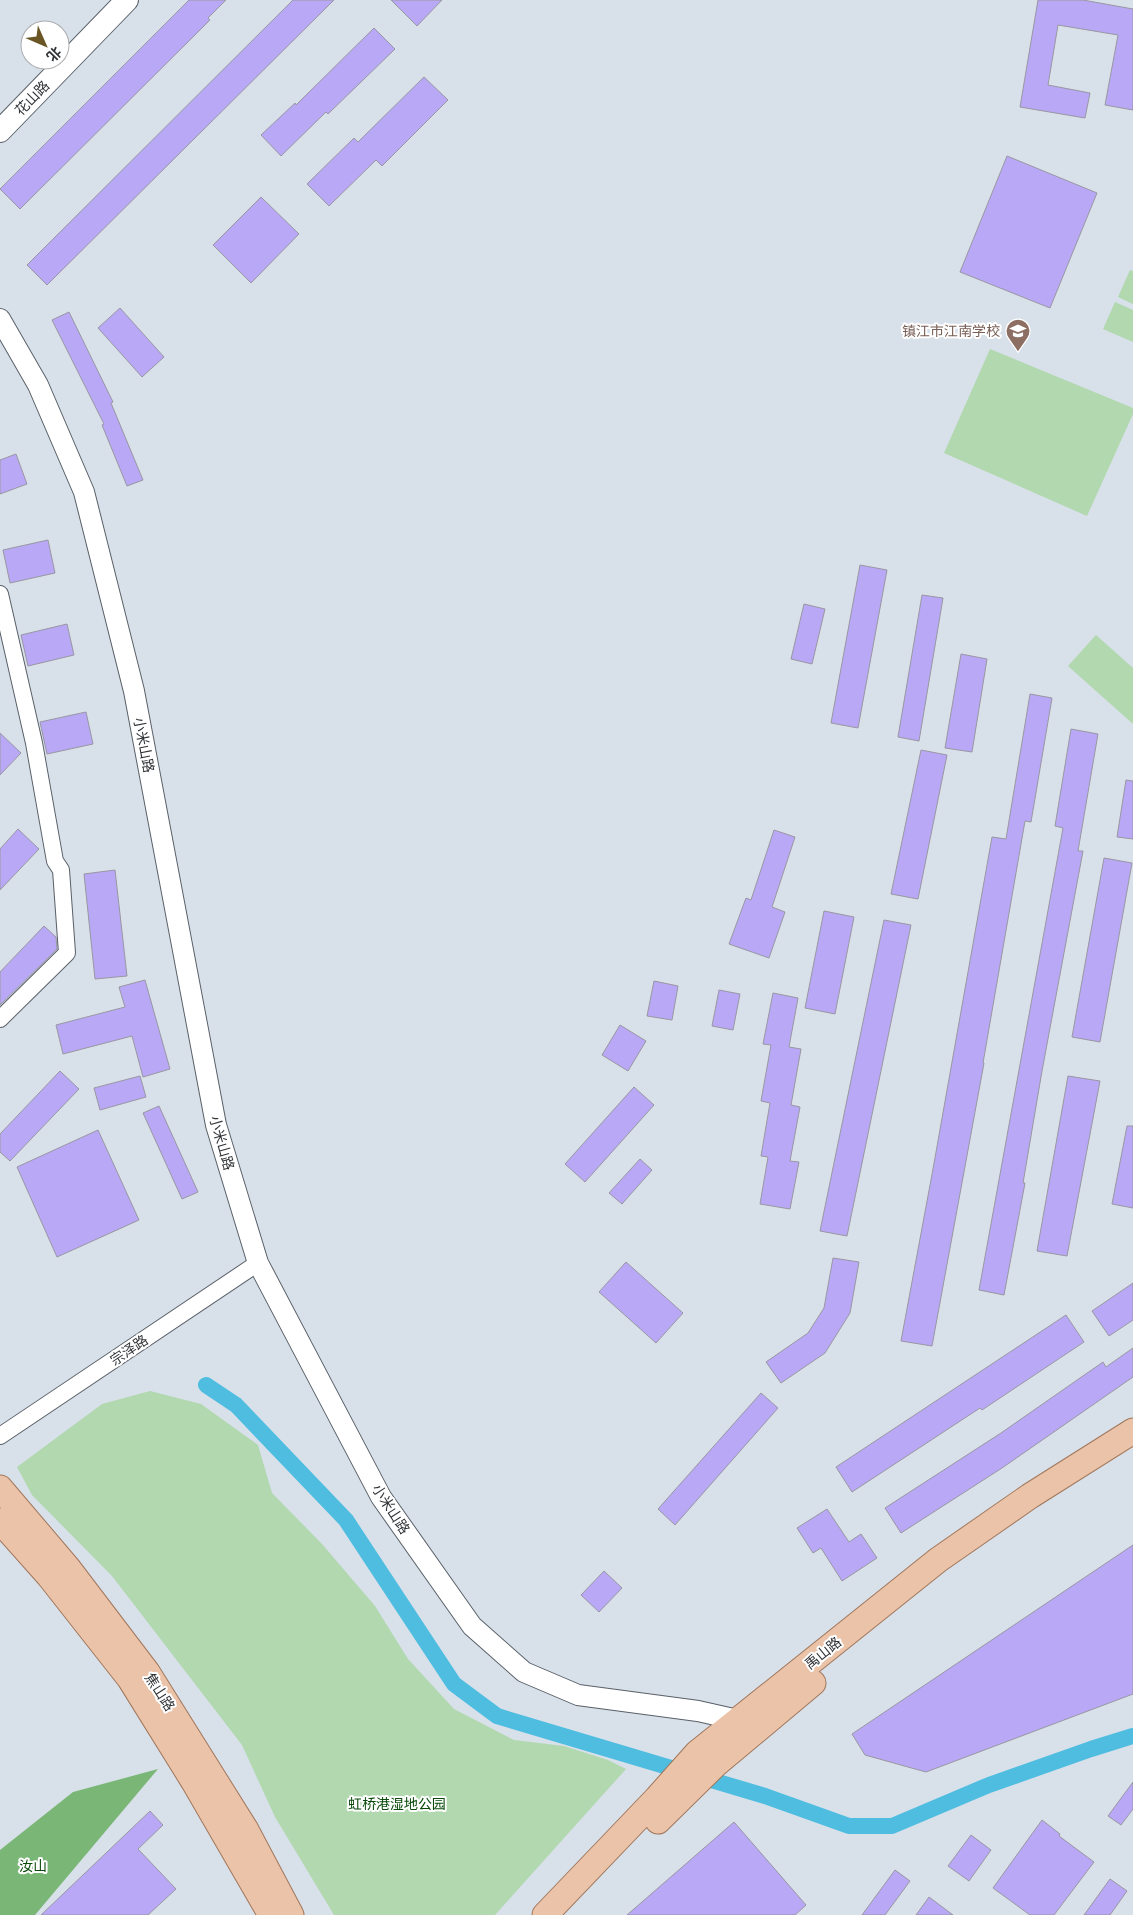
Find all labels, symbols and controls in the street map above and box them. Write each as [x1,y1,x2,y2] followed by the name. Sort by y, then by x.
[20,20,70,70] north arrow
[43,43,66,66] text: 北
[11,77,53,119] street label: 花山路
[1005,318,1031,352] school or university icon: 镇江市江南学校
[902,322,1000,340] place label: 镇江市江南学校
[130,716,158,774] street label: 小米山路
[206,1114,238,1172] street label: 小米山路
[107,1331,151,1369] street label: 宗泽路
[368,1481,414,1537] street label: 小米山路
[801,1633,845,1673] street label: 禹山路
[141,1669,179,1715] street label: 焦山路
[348,1795,446,1813] park label: 虹桥港湿地公园
[19,1857,47,1875] park label: 汝山

